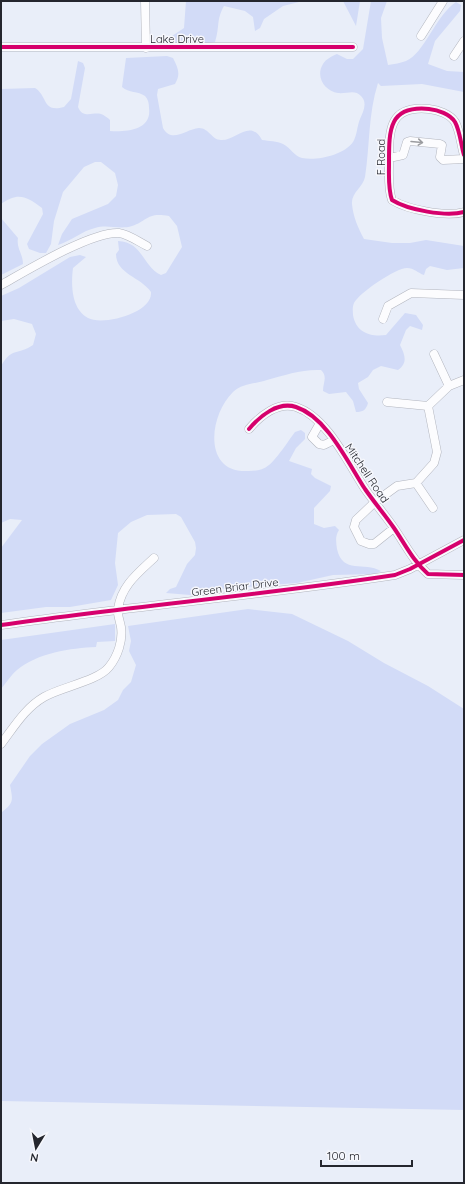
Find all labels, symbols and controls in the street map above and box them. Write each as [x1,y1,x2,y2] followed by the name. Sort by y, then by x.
[150,32,204,46] street label: Lake Drive
[410,138,423,145] one-way arrow
[374,139,388,175] street label: F Road
[342,441,392,505] street label: Mitchell Road
[191,575,279,599] street label: Green Briar Drive
[16,1128,56,1168] north arrow
[321,1142,412,1168] scale bar
[327,1148,360,1163] text: 100 m
[29,1150,39,1165] text: N

